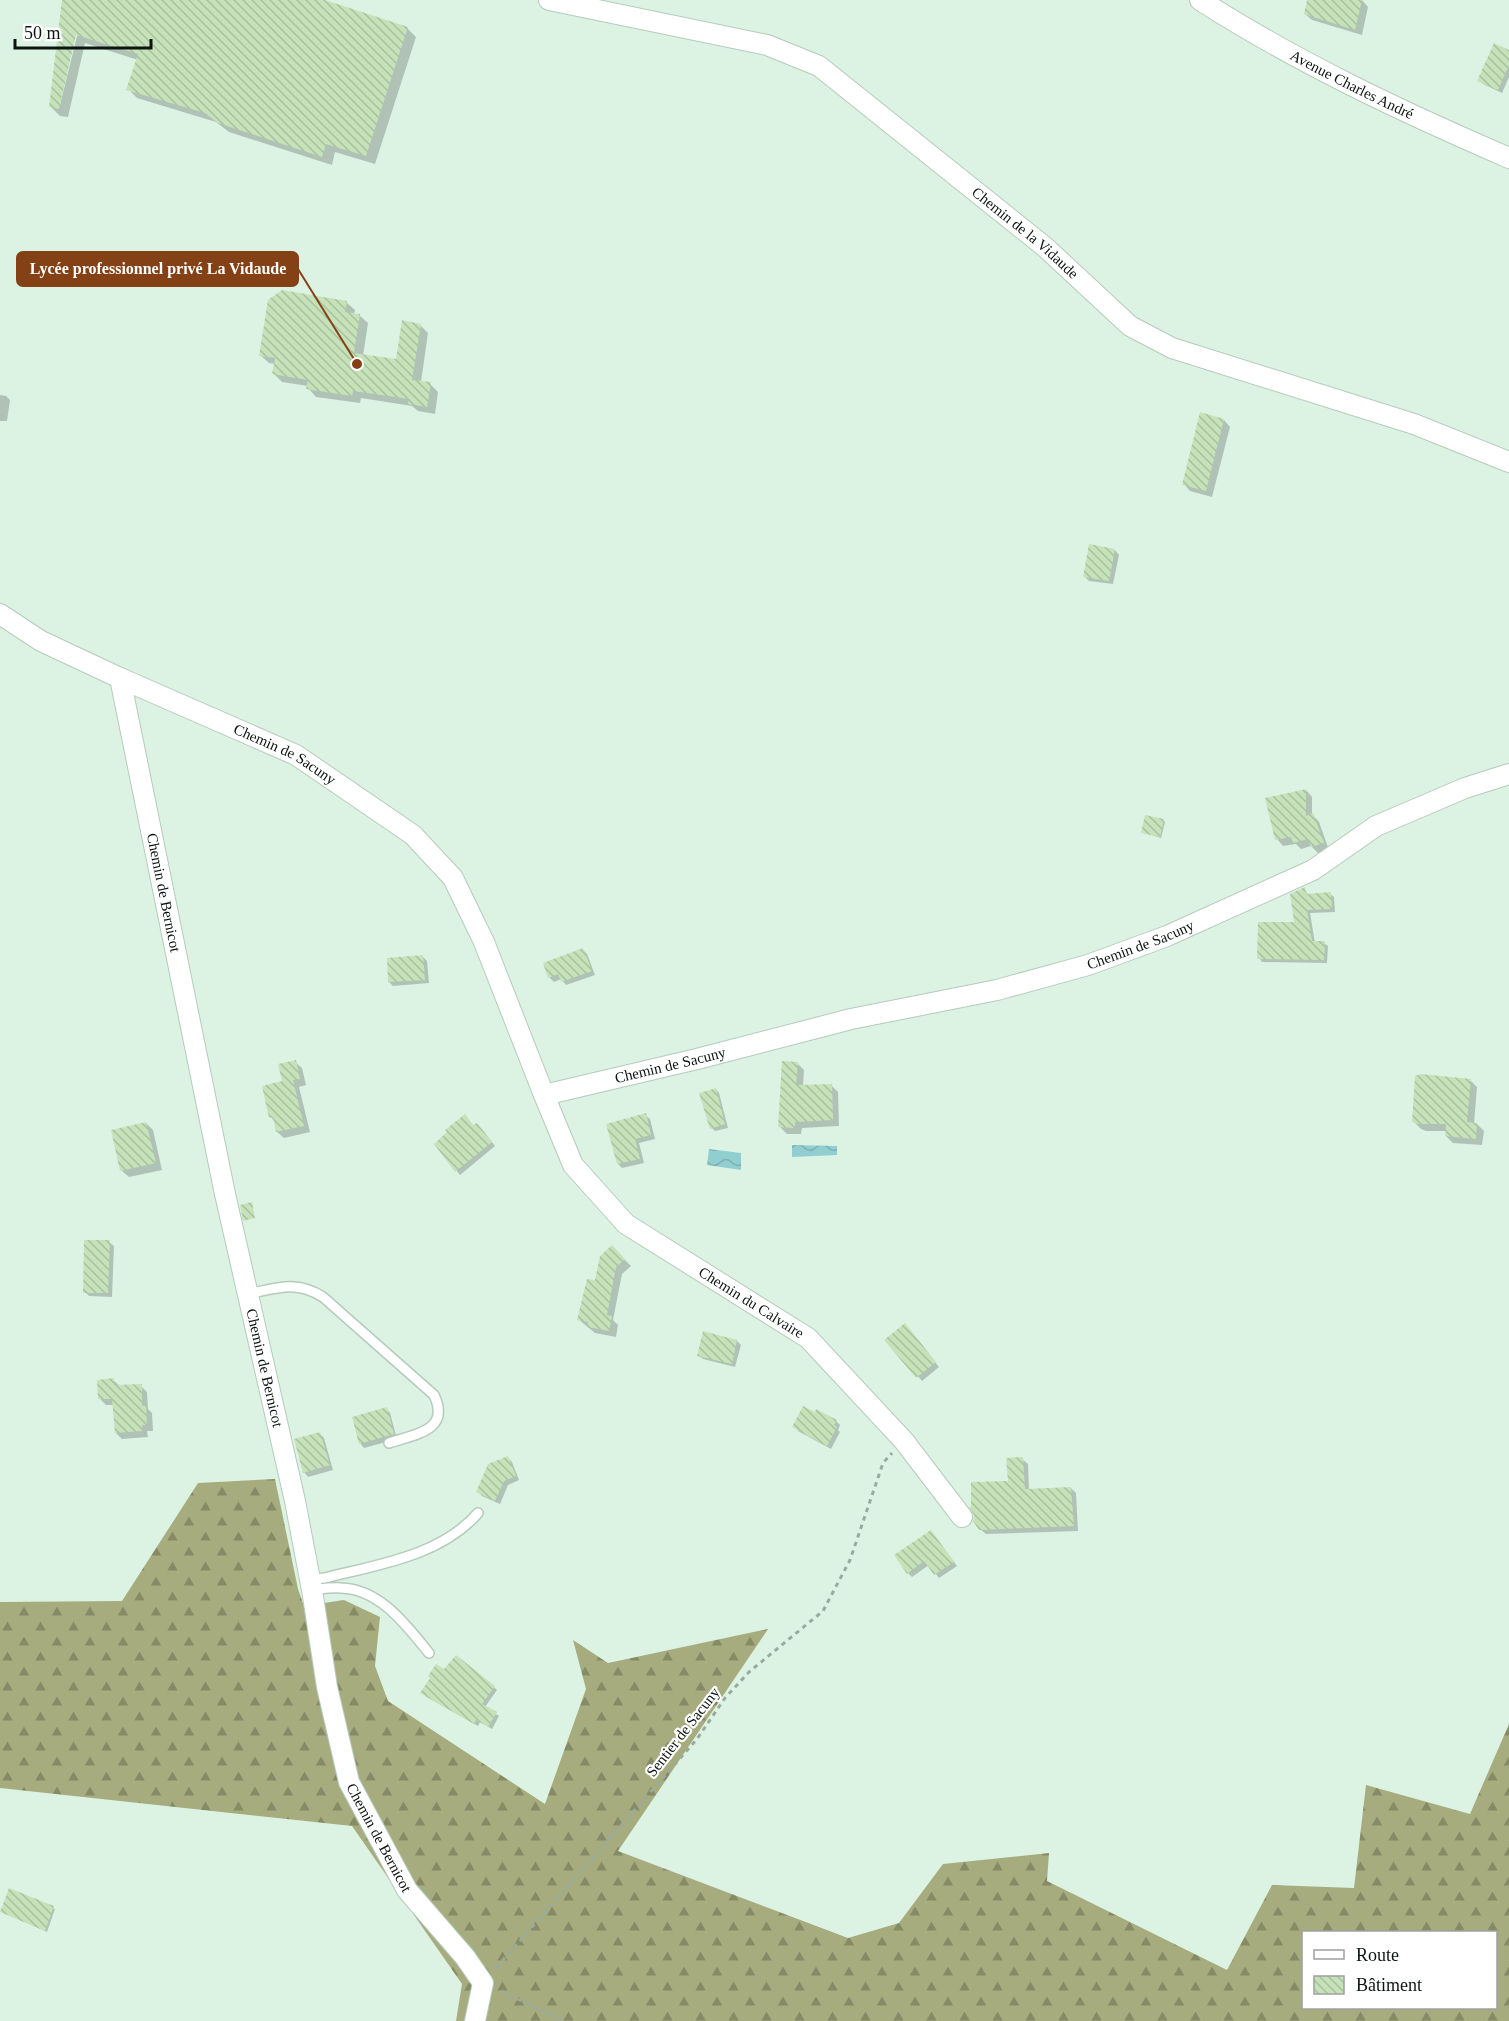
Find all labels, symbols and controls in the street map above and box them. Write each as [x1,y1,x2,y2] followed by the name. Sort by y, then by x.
[15,12,152,50] scale bar
[24,23,61,43] text: 50 m
[1288,47,1416,122] street label: Avenue Charles André
[969,184,1082,282] street label: Chemin de la Vidaude
[17,252,298,286] callout: Lycée professionnel privé La Vidaude
[30,260,286,278] text: Lycée professionnel privé La Vidaude
[231,721,339,788] street label: Chemin de Sacuny
[144,832,184,954] street label: Chemin de Bernicot
[1085,917,1197,973] street label: Chemin de Sacuny
[613,1044,728,1086] street label: Chemin de Sacuny
[696,1264,807,1342] street label: Chemin du Calvaire
[243,1307,286,1429] street label: Chemin de Bernicot
[643,1684,723,1780] street label: Sentier de Sacuny
[343,1781,415,1896] street label: Chemin de Bernicot
[1302,1931,1497,2009] legend
[1356,1945,1399,1965] text: Route
[1356,1975,1422,1995] text: Bâtiment

